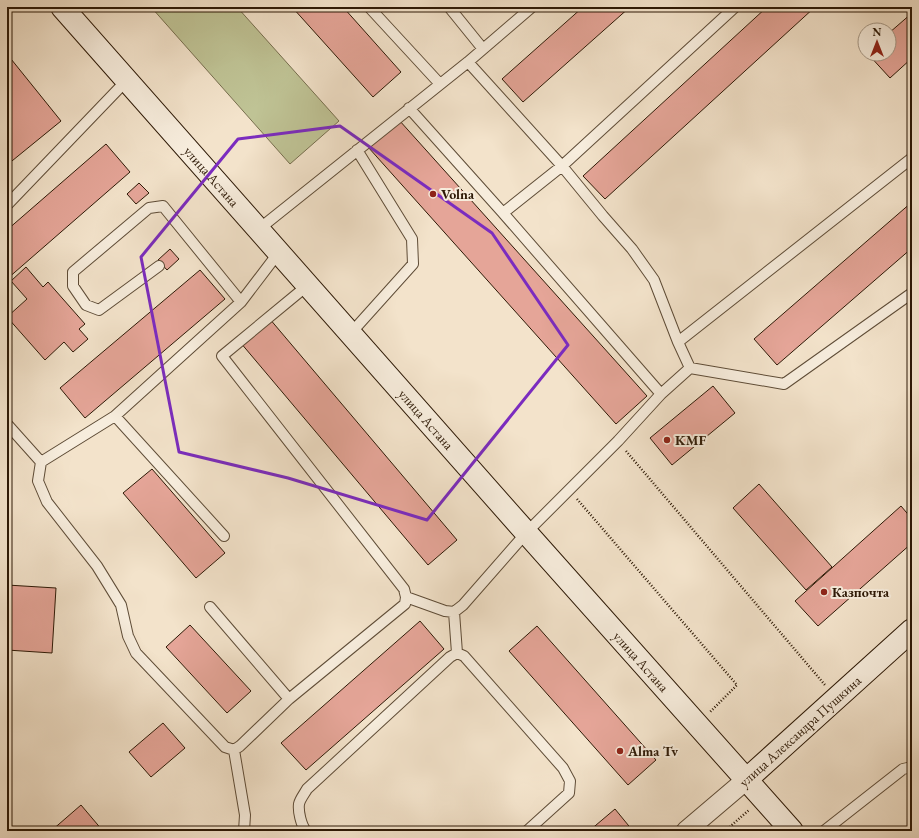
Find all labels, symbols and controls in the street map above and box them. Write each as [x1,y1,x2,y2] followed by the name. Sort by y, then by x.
[857,22,897,62] north arrow
[873,25,882,39] text: N
[180,142,243,211] street label: улица Астана
[441,185,475,203] place label: Volna
[428,189,438,199] marker: Volna
[394,385,458,454] street label: улица Астана
[675,431,707,449] place label: KMF
[662,435,672,445] marker: KMF
[832,583,890,601] place label: Казпочта
[819,587,829,597] marker: Казпочта
[609,628,673,696] street label: улица Астана
[735,671,865,791] street label: улица Александра Пушкина
[627,742,678,760] place label: Alma Tv
[615,746,625,756] marker: Alma Tv

